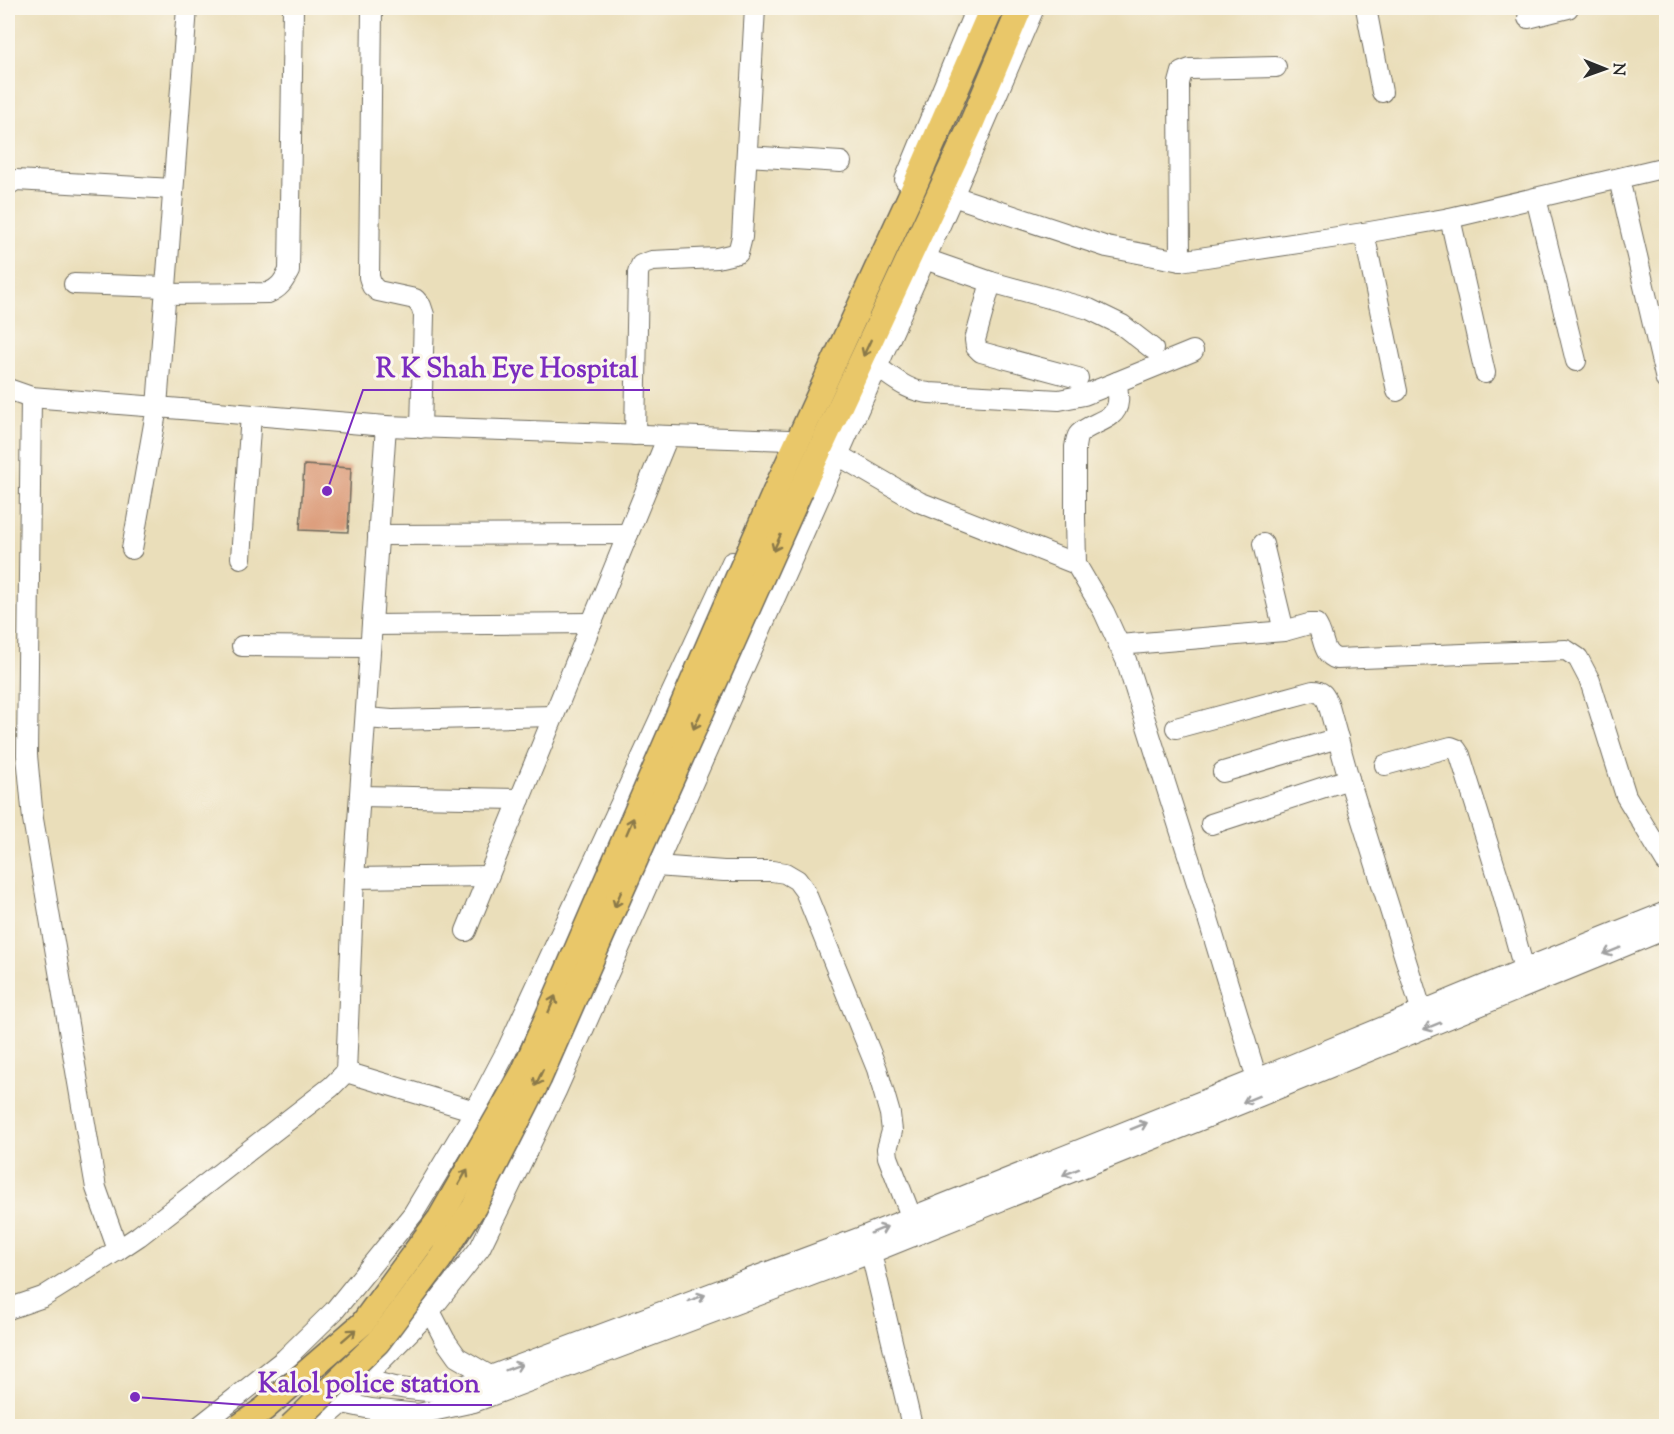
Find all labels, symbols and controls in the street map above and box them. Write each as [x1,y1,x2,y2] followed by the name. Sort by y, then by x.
[1575,39,1635,99] north arrow
[1606,63,1629,76] text: N
[861,339,873,357] one-way arrow
[363,345,650,390] callout: R K Shah Eye Hospital
[376,351,639,390] text: R K Shah Eye Hospital
[771,534,782,552] one-way arrow
[691,712,703,730] one-way arrow
[625,817,636,835] one-way arrow
[612,890,623,908] one-way arrow
[1604,947,1622,958] one-way arrow
[547,996,559,1014] one-way arrow
[1423,1021,1442,1032] one-way arrow
[533,1068,545,1086] one-way arrow
[1243,1094,1261,1105] one-way arrow
[1129,1120,1147,1131] one-way arrow
[1062,1167,1080,1178] one-way arrow
[458,1169,469,1187] one-way arrow
[870,1224,888,1235] one-way arrow
[687,1292,706,1303] one-way arrow
[341,1328,356,1342] one-way arrow
[246,1360,492,1405] callout: Kalol police station
[505,1361,523,1372] one-way arrow
[258,1366,480,1405] text: Kalol police station

